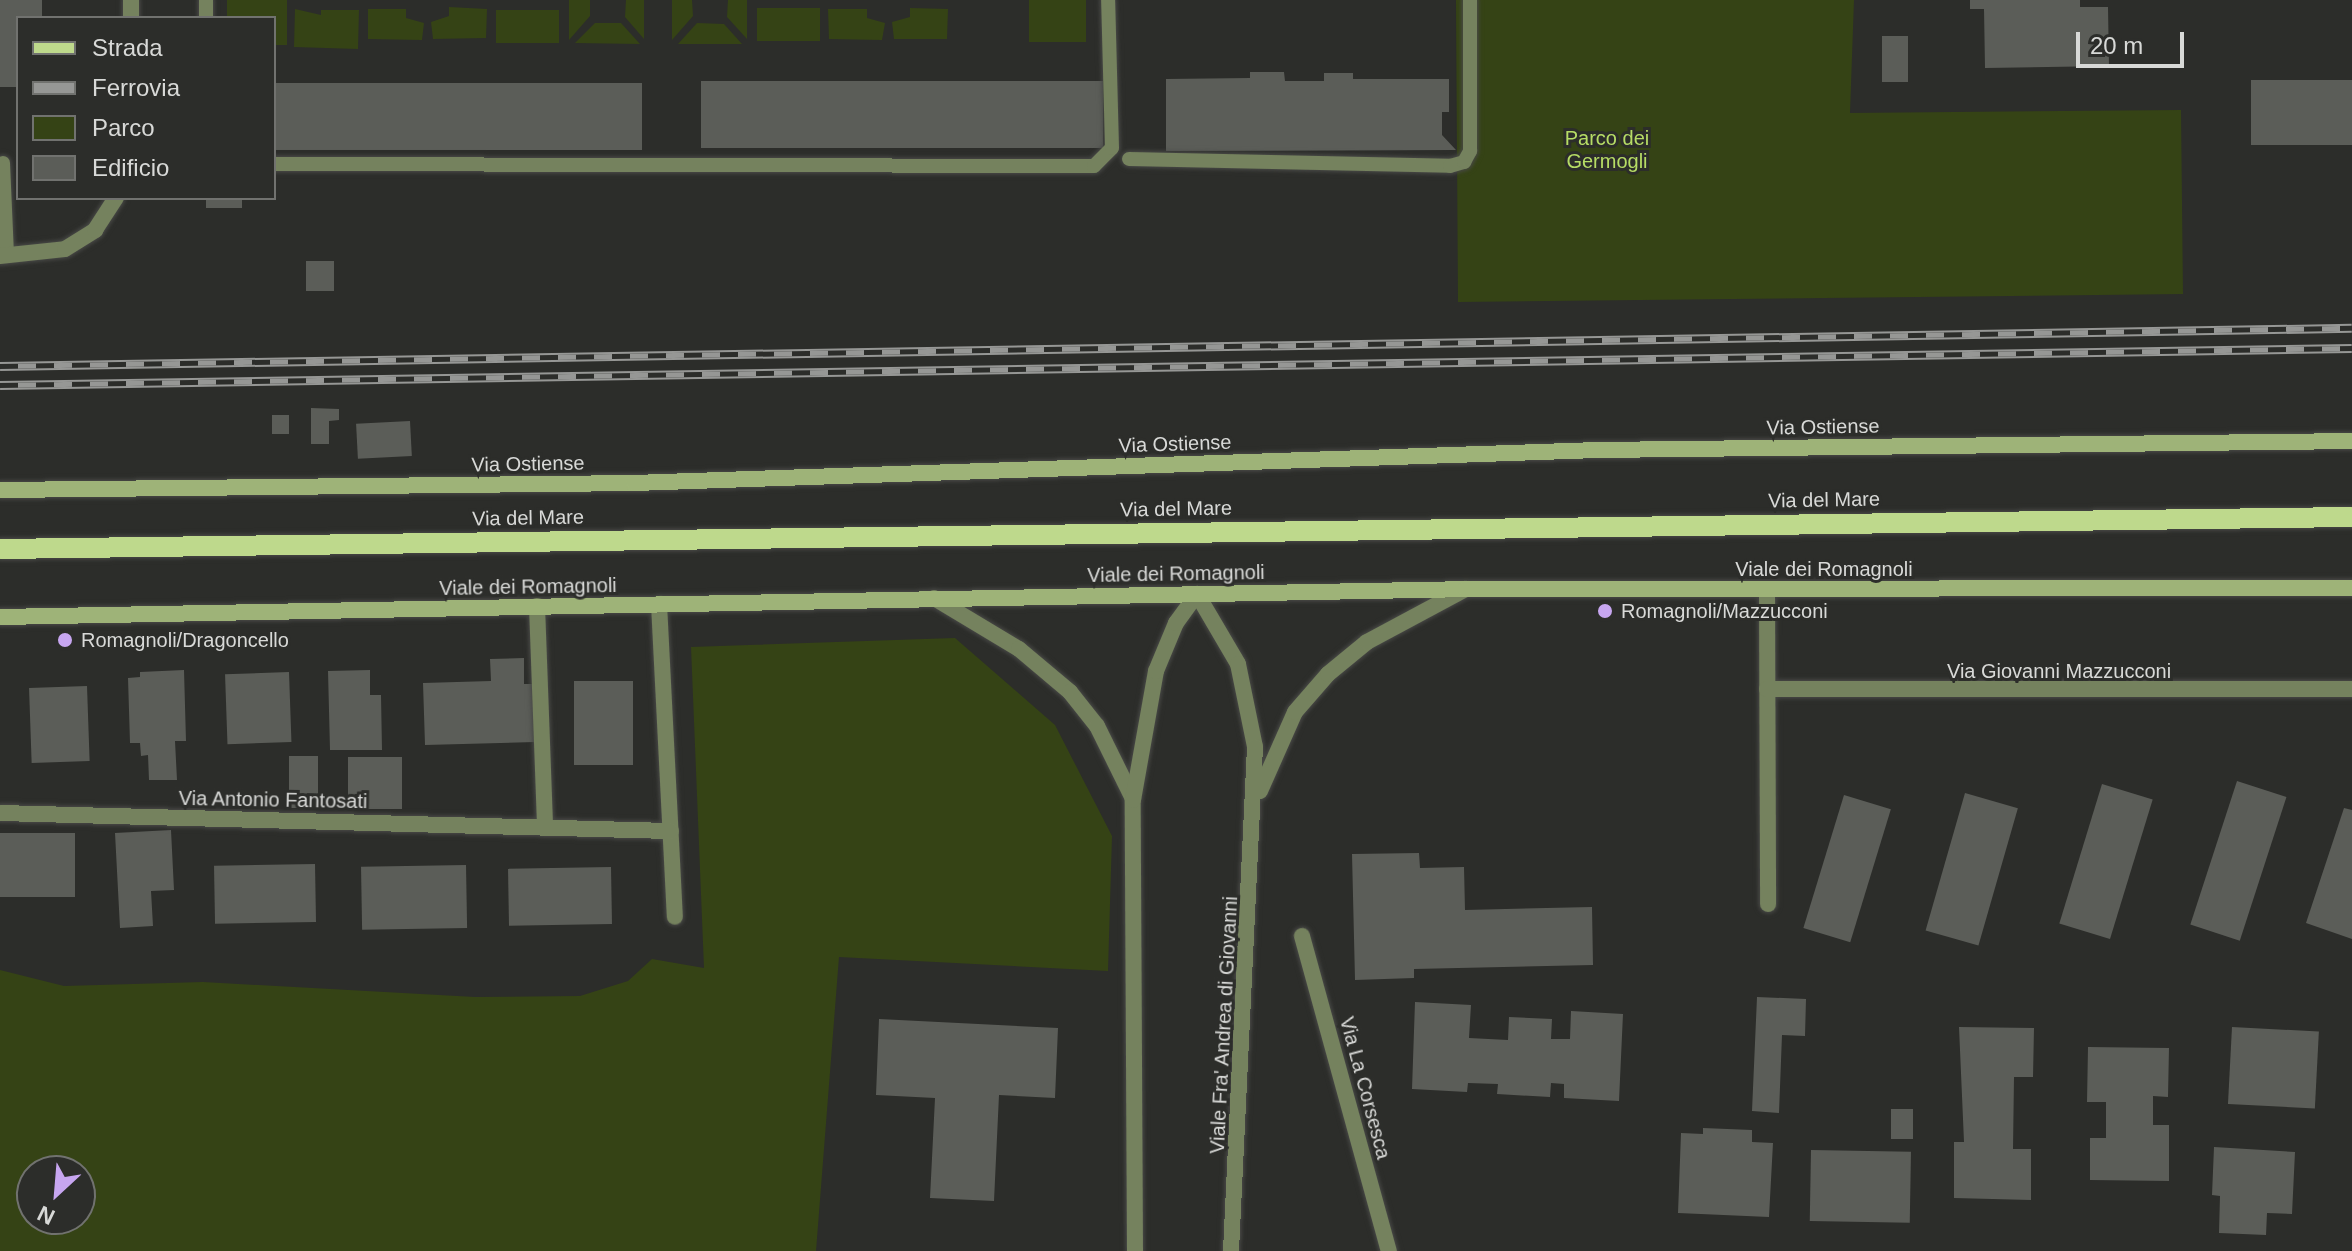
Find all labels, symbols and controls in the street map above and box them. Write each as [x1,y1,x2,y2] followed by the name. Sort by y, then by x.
[16,16,276,200] legend
[2080,16,2188,66] scale bar
[2090,32,2143,59] text: 20 m
[92,34,163,61] text: Strada
[92,74,180,101] text: Ferrovia
[92,114,155,141] text: Parco
[1565,127,1649,174] park label: Parco dei Germogli
[92,154,169,181] text: Edificio
[1766,414,1880,440] street label: Via Ostiense
[1118,430,1232,458] street label: Via Ostiense
[471,451,585,477] street label: Via Ostiense
[1768,487,1880,513] street label: Via del Mare
[1120,496,1232,522] street label: Via del Mare
[472,505,584,531] street label: Via del Mare
[1735,557,1913,581] street label: Viale dei Romagnoli
[1087,560,1265,588] street label: Viale dei Romagnoli
[439,573,617,601] street label: Viale dei Romagnoli
[1621,599,1828,623] place label: Romagnoli/Mazzucconi
[1596,602,1614,620] marker: Romagnoli/Mazzucconi
[81,628,289,652] place label: Romagnoli/Dragoncello
[56,631,74,649] marker: Romagnoli/Dragoncello
[1947,659,2171,683] street label: Via Giovanni Mazzucconi
[178,786,368,814] street label: Via Antonio Fantosati
[1205,895,1243,1155] street label: Viale Fra' Andrea di Giovanni
[1334,1014,1396,1162] street label: Via La Corsesca
[16,1155,96,1235] north arrow
[34,1201,59,1230] text: N

